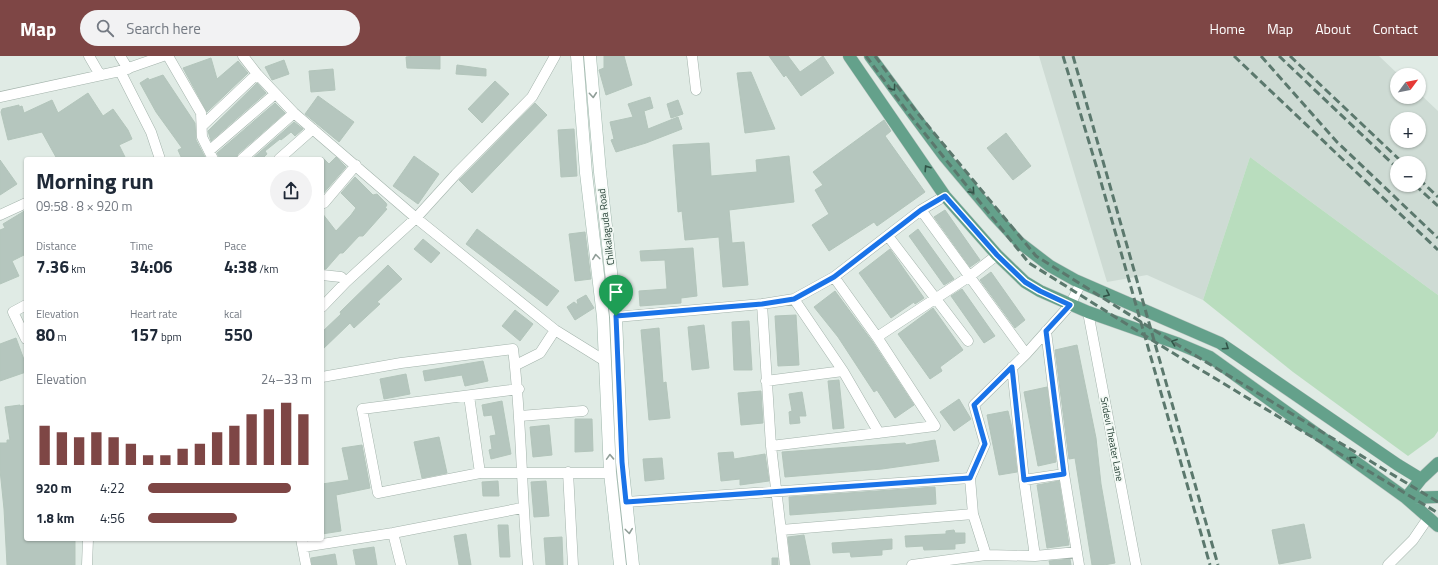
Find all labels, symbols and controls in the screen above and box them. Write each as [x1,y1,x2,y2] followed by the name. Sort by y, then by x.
[80,10,360,46] search box
[20,14,56,43] text: Map
[94,17,116,39] icon: search
[126,17,201,40] text: Search here
[1210,18,1245,39] text: Home
[1267,18,1293,39] text: Map
[1315,18,1351,39] text: About
[1373,18,1418,39] text: Contact
[1390,68,1426,104] north arrow
[1390,68,1426,192] map controls
[888,83,895,90] one-way arrow
[589,92,598,98] one-way arrow
[1390,112,1426,148] button: +
[1390,156,1426,192] button: −
[36,164,154,198] text: Morning run
[924,165,932,172] one-way arrow
[270,170,312,212] button: share
[968,186,975,193] one-way arrow
[594,188,618,266] street label: Chilkalaguda Road
[36,196,132,216] text: 09:58 · 8 × 920 m
[36,238,76,254] text: Distance
[130,238,153,254] text: Time
[224,238,246,254] text: Pace
[36,254,69,280] text: 7.36
[130,254,172,280] text: 34:06
[224,254,257,280] text: 4:38
[592,254,601,260] one-way arrow
[69,261,86,277] text: km
[257,261,278,277] text: /km
[599,275,633,316] pin
[605,281,627,303] icon: arrive
[1103,289,1110,297] one-way arrow
[36,306,79,322] text: Elevation
[130,306,177,322] text: Heart rate
[224,306,242,322] text: kcal
[36,322,55,348] text: 80
[130,322,159,348] text: 157
[224,322,253,348] text: 550
[55,329,67,345] text: m
[159,329,182,345] text: bpm
[1171,339,1178,347] one-way arrow
[1221,342,1228,349] one-way arrow
[36,369,87,389] text: Elevation
[261,369,312,389] text: 24–33 m
[1096,396,1128,482] street label: Sridevi Theater Lane
[605,454,614,460] one-way arrow
[1350,457,1357,464] one-way arrow
[36,478,72,498] text: 920 m
[100,478,125,498] text: 4:22
[36,508,74,528] text: 1.8 km
[100,508,125,528] text: 4:56
[625,528,634,534] one-way arrow

